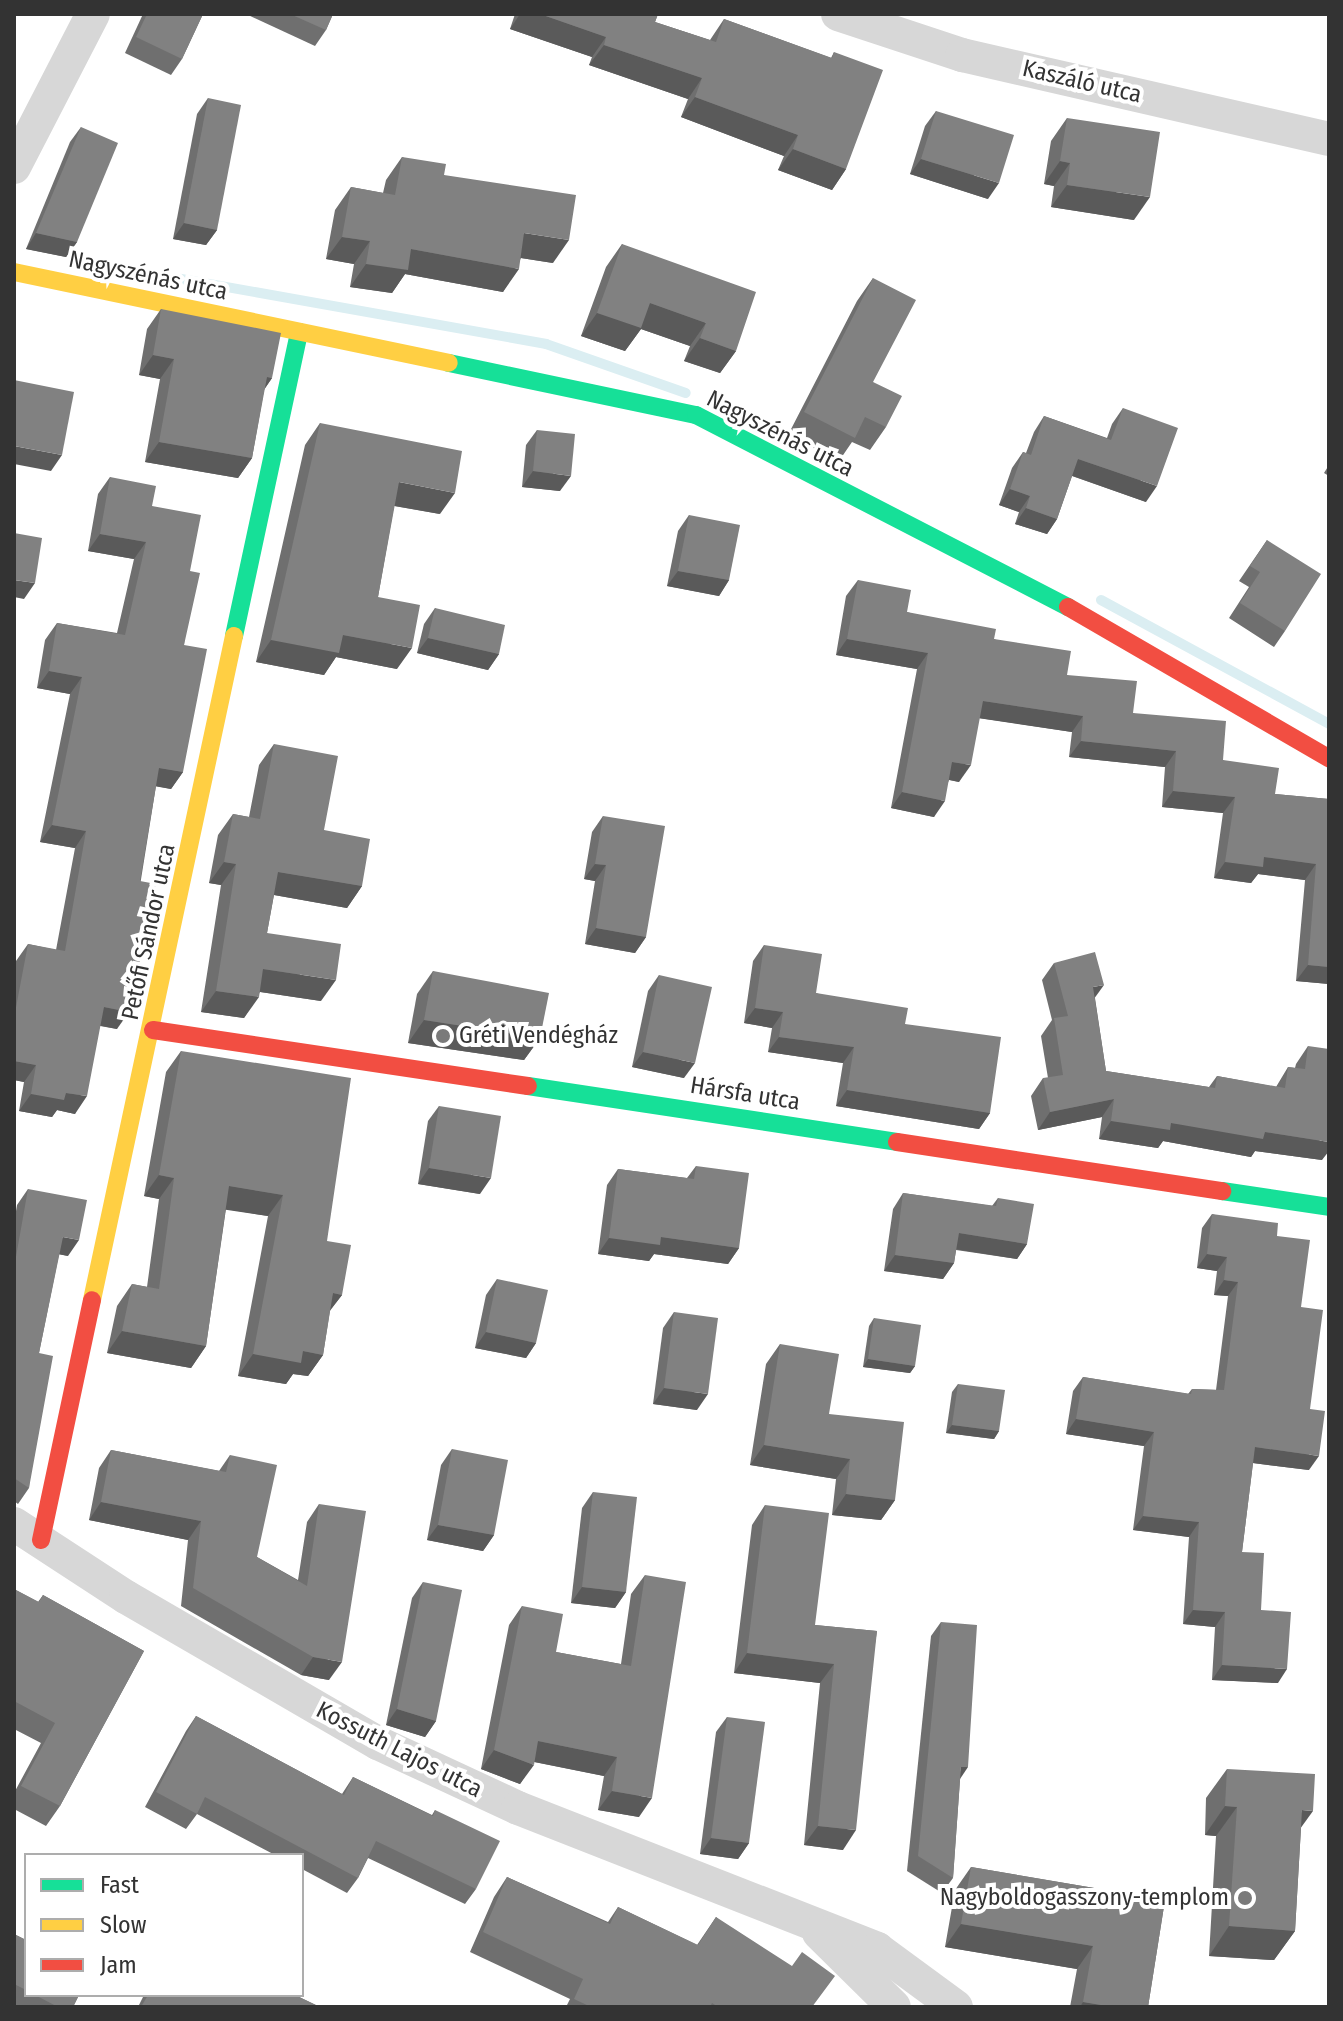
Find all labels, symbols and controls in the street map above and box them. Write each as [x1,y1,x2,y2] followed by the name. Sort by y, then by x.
[1020,54,1144,110] street label: Kaszáló utca
[66,245,230,307] street label: Nagyszénás utca
[702,385,858,483] street label: Nagyszénás utca
[116,841,182,1023] street label: Petőfi Sándor utca
[459,1022,618,1050] place label: Gréti Vendégház
[434,1027,452,1045] marker: Gréti Vendégház
[688,1071,802,1117] street label: Hársfa utca
[311,1696,487,1804] street label: Kossuth Lajos utca
[24,1853,304,1997] legend
[100,1871,139,1899] text: Fast
[940,1884,1229,1912] place label: Nagyboldogasszony-templom
[1236,1889,1254,1907] marker: Nagyboldogasszony-templom
[100,1911,146,1939] text: Slow
[100,1951,137,1979] text: Jam

